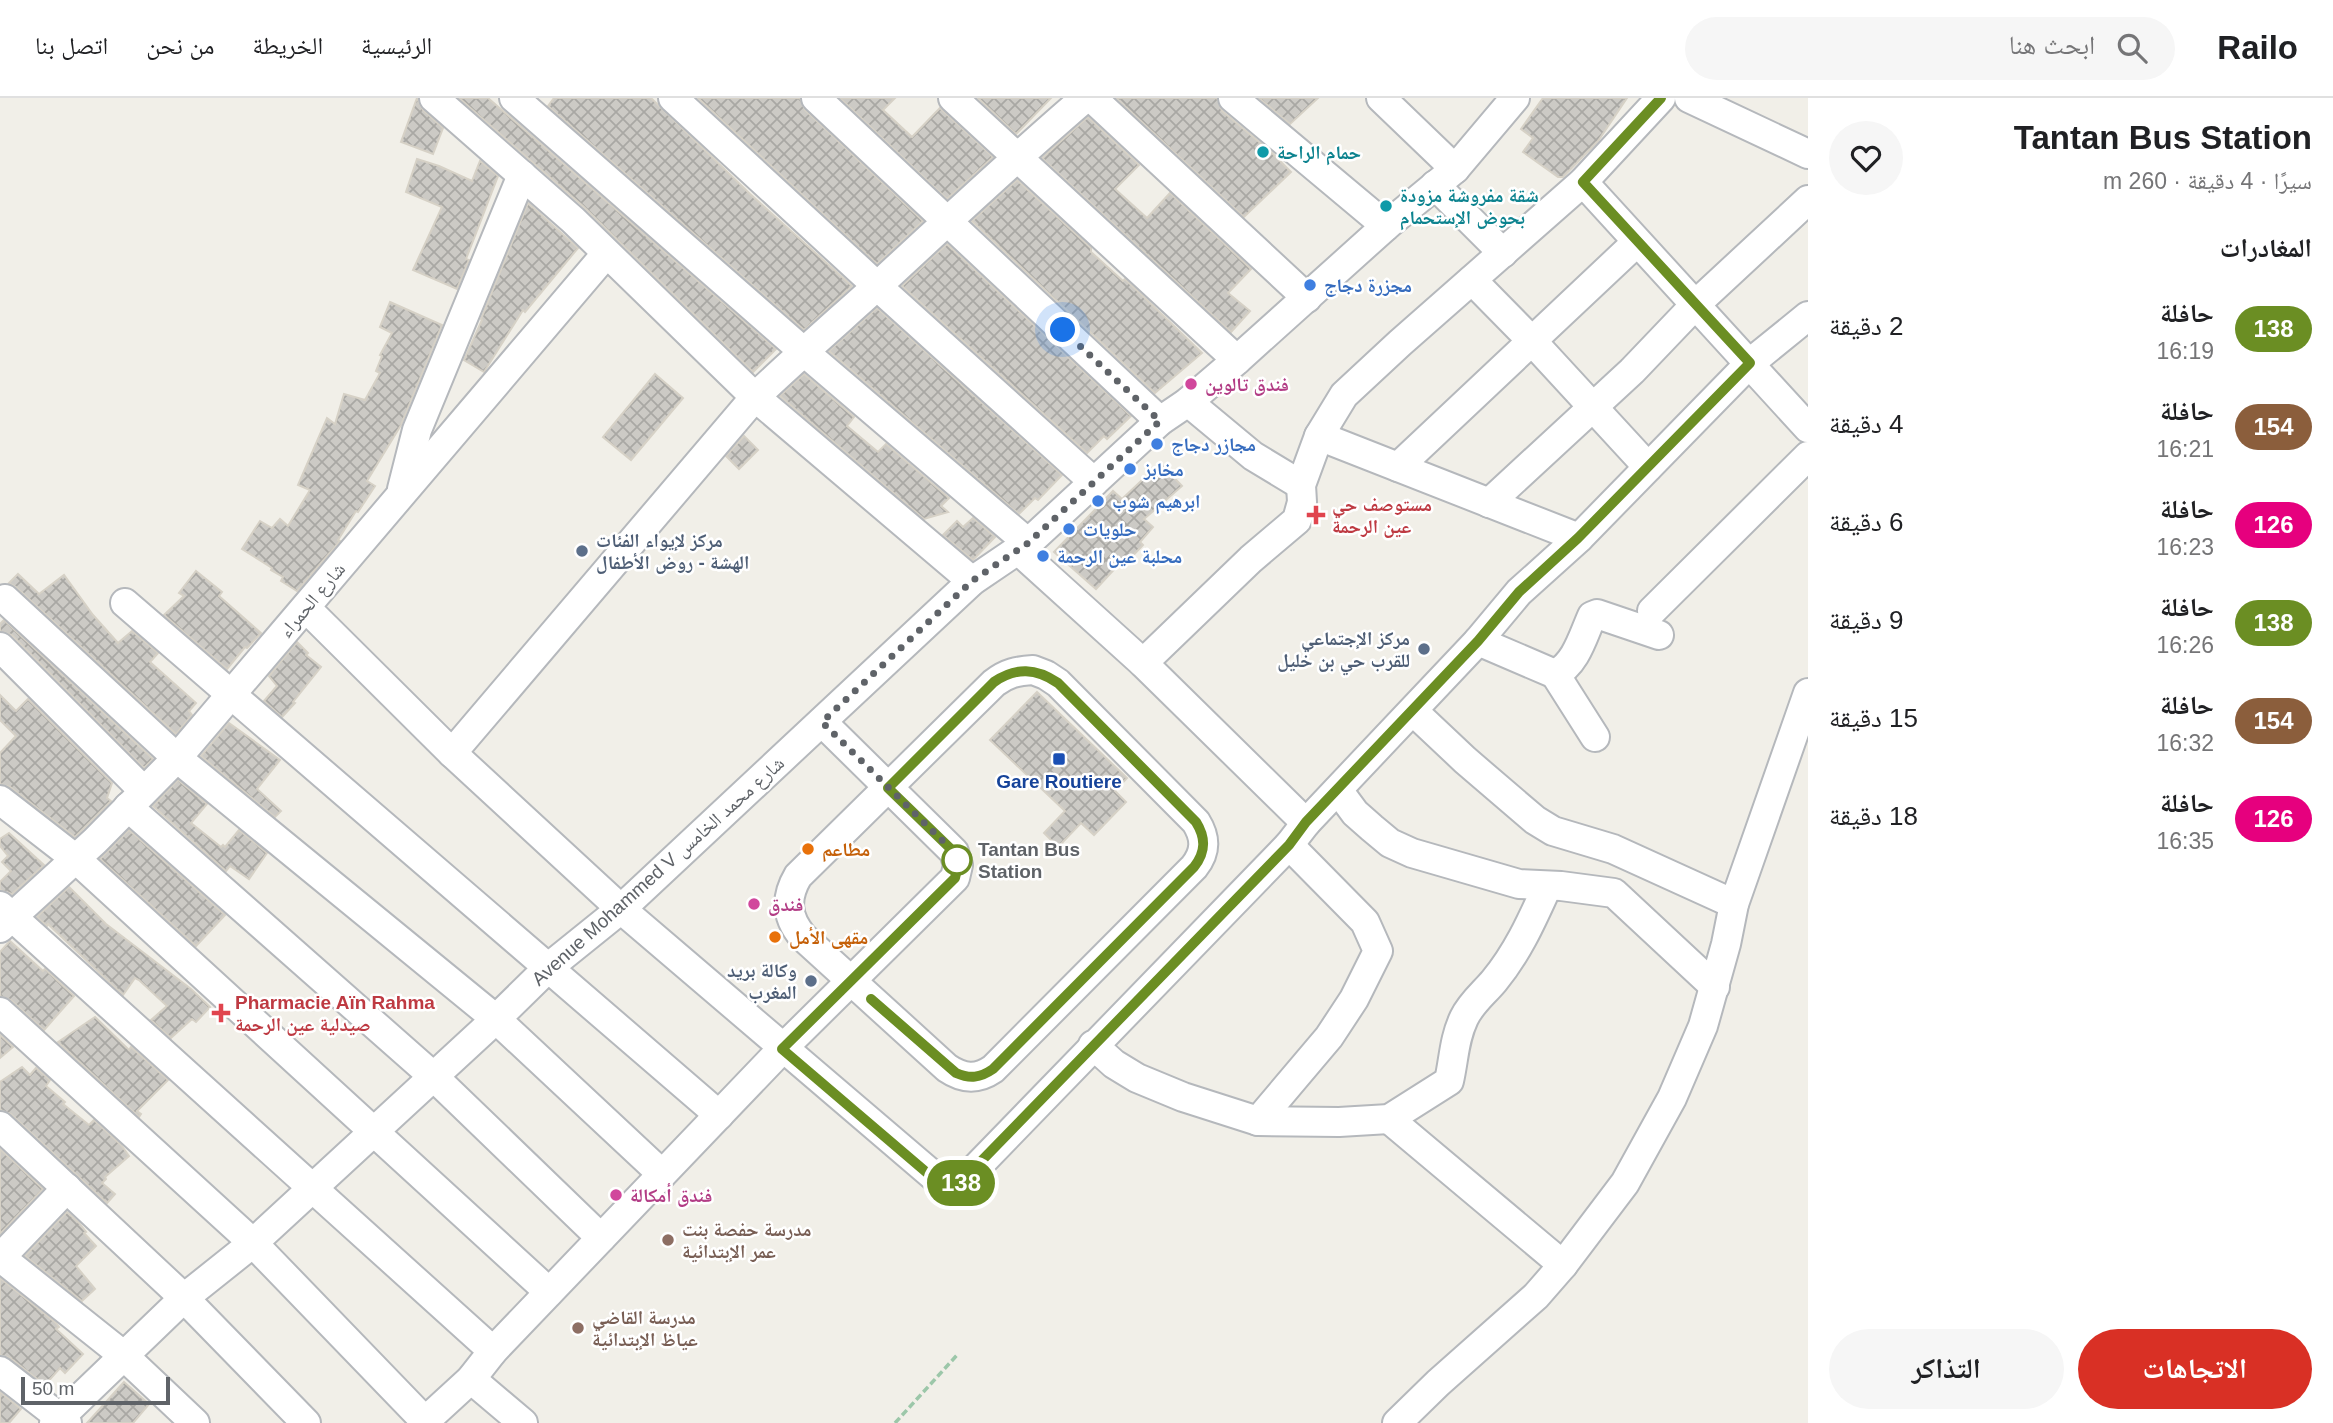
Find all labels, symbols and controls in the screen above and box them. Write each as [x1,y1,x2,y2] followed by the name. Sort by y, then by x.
[1685,17,2175,80] search box
[2113,29,2151,67] icon: search
[2217,29,2298,66] text: Railo
[2009,30,2095,60] text: ابحث هنا
[35,32,108,59] text: اتصل بنا
[146,32,214,59] text: من نحن
[252,32,323,59] text: الخريطة
[361,32,432,59] text: الرئيسية
[2014,119,2312,156] text: Tantan Bus Station
[1829,121,1903,195] button: heart
[1277,142,1361,166] place label: حمام الراحة
[1255,144,1271,160] marker: حمام الراحة
[2103,168,2312,194] text: سيرًا · 4 دقيقة · 260 m
[1400,185,1539,231] place label: شقة مفروشة مزودة بحوض الإستحمام
[1378,198,1394,214] marker: شقة مفروشة مزودة بحوض الإستحمام
[2220,233,2312,263] text: المغادرات
[1324,275,1412,297] place label: مجزرة دجاج
[1302,277,1318,293] marker: مجزرة دجاج
[2160,298,2214,328] text: حافلة
[1829,311,1904,341] text: 2 دقيقة
[1045,312,1080,347] your location
[2253,315,2294,342] text: 138
[2156,338,2214,364] text: 16:19
[1205,374,1289,396] place label: فندق تالوين
[1183,376,1199,392] marker: فندق تالوين
[2160,396,2214,426] text: حافلة
[1829,409,1904,439] text: 4 دقيقة
[2253,413,2294,440] text: 154
[1171,434,1256,456] place label: مجازر دجاج
[1149,436,1165,452] marker: مجازر دجاج
[2156,436,2214,462] text: 16:21
[1143,459,1184,480] place label: مخابز
[1122,461,1138,477] marker: مخابز
[1112,491,1200,514] place label: ابرهيم شوب
[1090,493,1106,509] marker: ابرهيم شوب
[1332,494,1432,538] place label: مستوصف حي عين الرحمة
[2160,494,2214,524] text: حافلة
[1306,505,1326,525] marker: مستوصف حي عين الرحمة
[1829,507,1904,537] text: 6 دقيقة
[2253,511,2294,538] text: 126
[1083,519,1137,540] place label: حلويات
[1061,521,1077,537] marker: حلويات
[596,530,749,574] place label: مركز لإيواء الفئات الهشة - روض الأطفال
[2156,534,2214,560] text: 16:23
[574,543,590,559] marker: مركز لإيواء الفئات الهشة - روض الأطفال
[1057,546,1182,568] place label: محلبة عين الرحمة
[1035,548,1051,564] marker: محلبة عين الرحمة
[275,558,350,642] street label: شارع الحمراء
[2160,592,2214,622] text: حافلة
[1829,605,1904,635] text: 9 دقيقة
[2253,609,2294,636] text: 138
[1277,628,1410,675] place label: مركز الإجتماعي للقرب حي بن خليل
[2156,632,2214,658] text: 16:26
[1416,641,1432,657] marker: مركز الإجتماعي للقرب حي بن خليل
[2160,690,2214,720] text: حافلة
[1829,703,1918,733] text: 15 دقيقة
[2253,707,2294,734] text: 154
[2156,730,2214,756] text: 16:32
[1051,751,1067,767] marker: Gare Routiere
[528,752,789,991] street label: Avenue Mohammed V شارع محمد الخامس
[996,771,1122,792] place label: Gare Routiere
[2160,788,2214,818] text: حافلة
[1829,801,1918,831] text: 18 دقيقة
[2253,805,2294,832] text: 126
[2156,828,2214,854] text: 16:35
[822,839,870,862] place label: مطاعم
[978,839,1080,882] place label: Tantan Bus Station
[800,841,816,857] marker: مطاعم
[942,845,972,875] marker: Tantan Bus Station
[768,894,803,916] place label: فندق
[746,896,762,912] marker: فندق
[789,927,868,949] place label: مقهى الأمل
[767,929,783,945] marker: مقهى الأمل
[727,960,797,1003] place label: وكالة بريد المغرب
[803,973,819,989] marker: وكالة بريد المغرب
[235,992,435,1036] place label: Pharmacie Aïn Rahma صيدلية عين الرحمة
[213,1005,229,1021] marker: Pharmacie Aïn Rahma صيدلية عين الرحمة
[921,1160,1001,1206] line badge: 138
[941,1169,981,1196] text: 138
[630,1183,712,1207] place label: فندق أمكالة
[608,1187,624,1203] marker: فندق أمكالة
[682,1219,811,1263] place label: مدرسة حفصة بنت عمر الإبتدائية
[660,1232,676,1248] marker: مدرسة حفصة بنت عمر الإبتدائية
[592,1307,698,1351] place label: مدرسة القاضي عياظ الإبتدائية
[570,1320,586,1336] marker: مدرسة القاضي عياظ الإبتدائية
[1829,1329,2064,1409] button: التذاكر
[2078,1329,2312,1409] button: الاتجاهات
[21,1374,170,1406] scale bar
[32,1378,74,1399] text: 50 m

